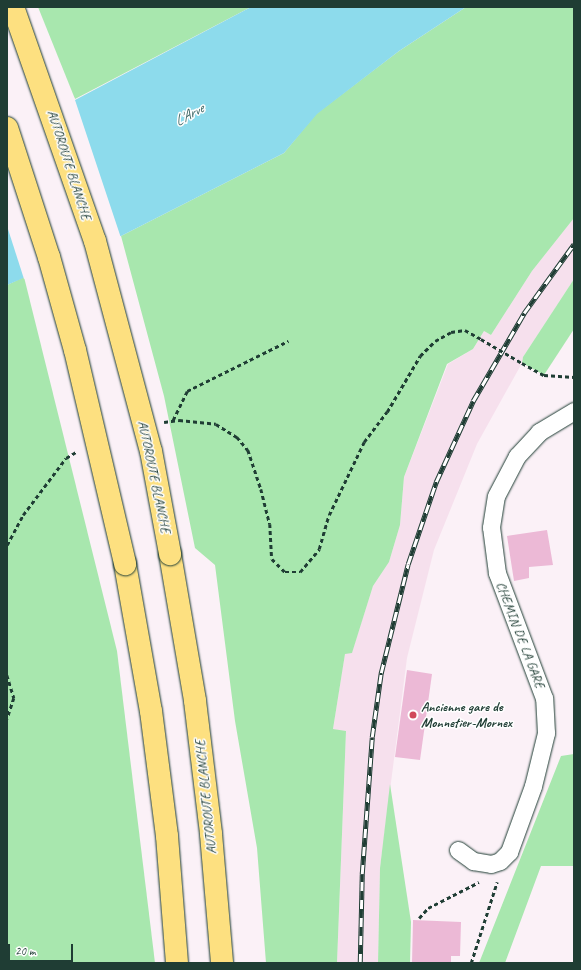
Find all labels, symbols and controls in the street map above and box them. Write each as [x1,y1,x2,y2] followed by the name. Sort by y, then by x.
[171,100,207,130] water label: L'Arve
[43,108,95,222] street label: AUTOROUTE BLANCHE
[134,419,174,535] street label: AUTOROUTE BLANCHE
[492,579,548,691] street label: CHEMIN DE LA GARE
[421,699,512,732] place label: Ancienne gare de Monnetier-Mornex
[408,710,418,720] marker: Ancienne gare de Monnetier-Mornex
[192,739,220,855] street label: AUTOROUTE BLANCHE
[10,936,75,962] scale bar
[15,943,35,959] text: 20 m

